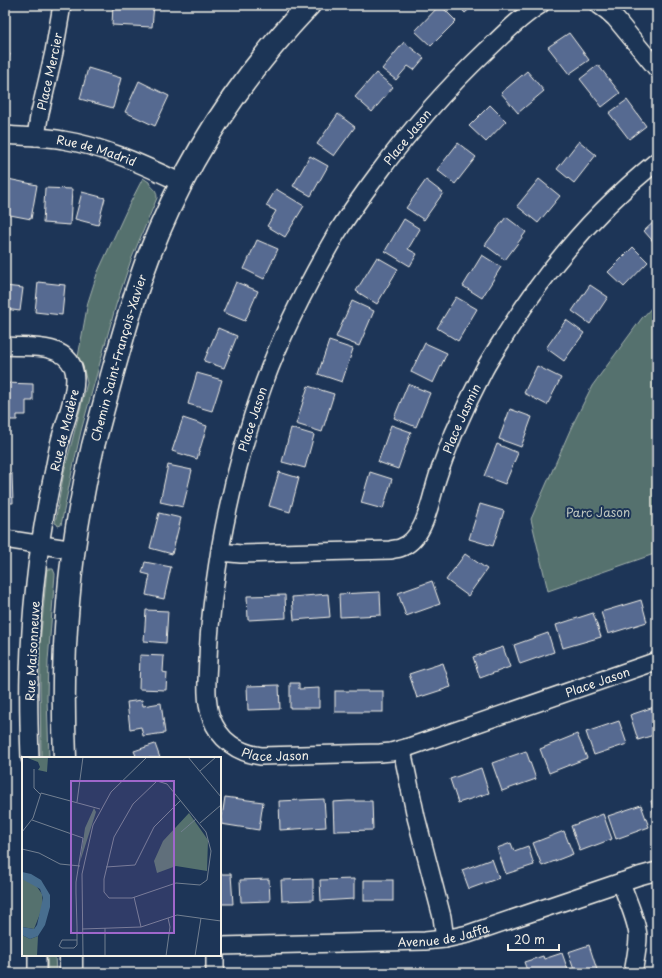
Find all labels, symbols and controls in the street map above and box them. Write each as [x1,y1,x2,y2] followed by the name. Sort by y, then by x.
[32,31,66,112] street label: Place Mercier
[379,105,435,169] street label: Place Jason
[55,130,139,170] street label: Rue de Madrid
[86,271,151,443] street label: Chemin Saint-François-Xavier
[438,380,485,456] street label: Place Jasmin
[233,384,271,454] street label: Place Jason
[45,387,83,473] street label: Rue de Madère
[566,503,630,521] park label: Parc Jason
[20,600,44,702] street label: Rue Maisonneuve
[563,662,632,701] street label: Place Jason
[239,743,309,765] street label: Place Jason
[22,757,221,956] inset map
[397,918,492,951] street label: Avenue de Jaffa
[508,926,559,952] scale bar
[514,930,545,948] text: 20 m

